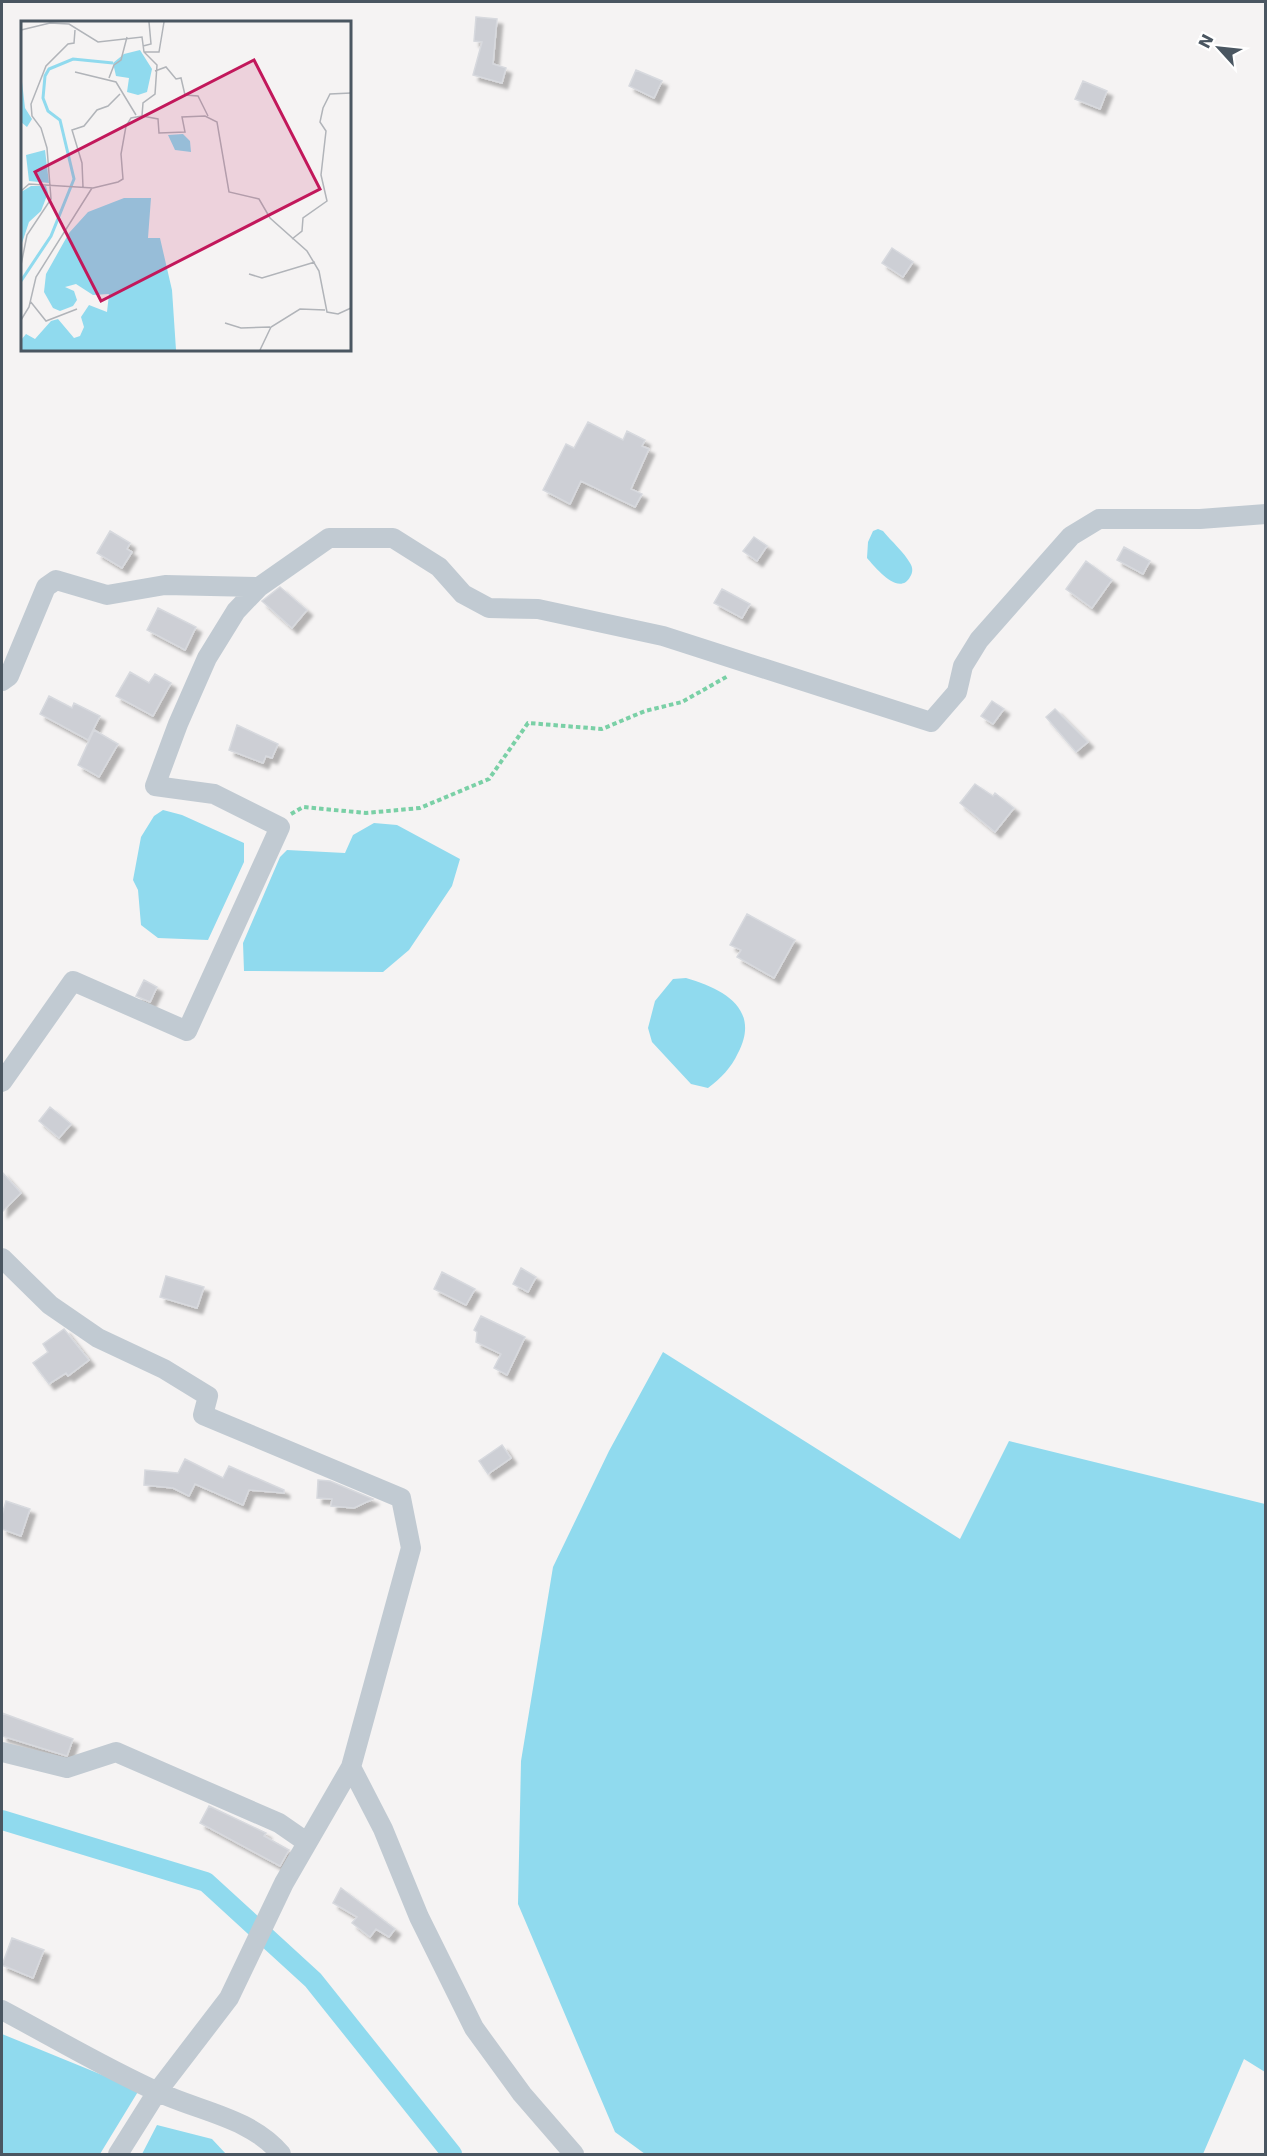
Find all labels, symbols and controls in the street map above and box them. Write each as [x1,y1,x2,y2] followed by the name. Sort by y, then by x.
[1189,18,1249,78] north arrow
[21,21,351,351] inset map
[1195,31,1218,52] text: N

